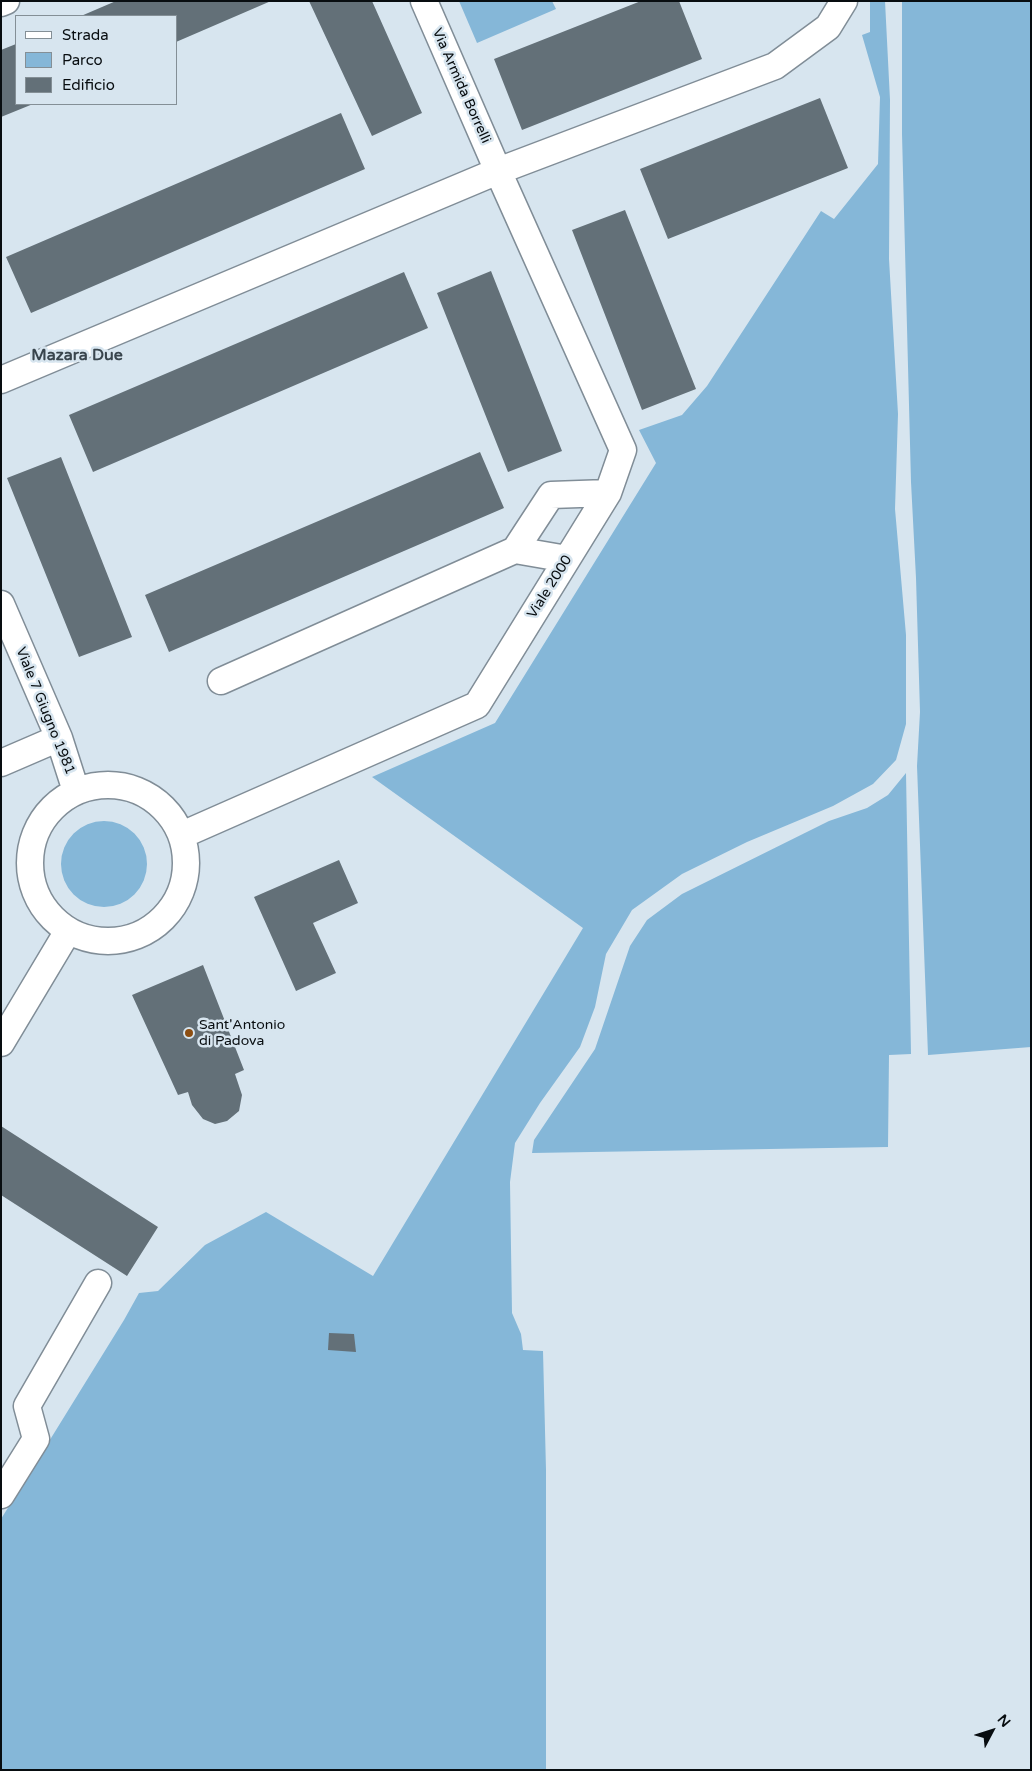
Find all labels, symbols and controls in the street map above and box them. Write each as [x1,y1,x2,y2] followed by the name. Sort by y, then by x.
[15,15,178,105] legend
[62,26,109,44] text: Strada
[428,26,494,146] street label: Via Armida Borrelli
[62,51,103,69] text: Parco
[62,76,115,94] text: Edificio
[31,346,123,366] district label: Mazara Due
[524,552,576,622] street label: Viale 2000
[12,645,78,777] street label: Viale 7 Giugno 1981
[199,1017,285,1050] place label: Sant'Antonio di Padova
[183,1027,195,1039] marker: Sant'Antonio di Padova
[967,1706,1017,1756] north arrow
[994,1711,1014,1731] text: N

